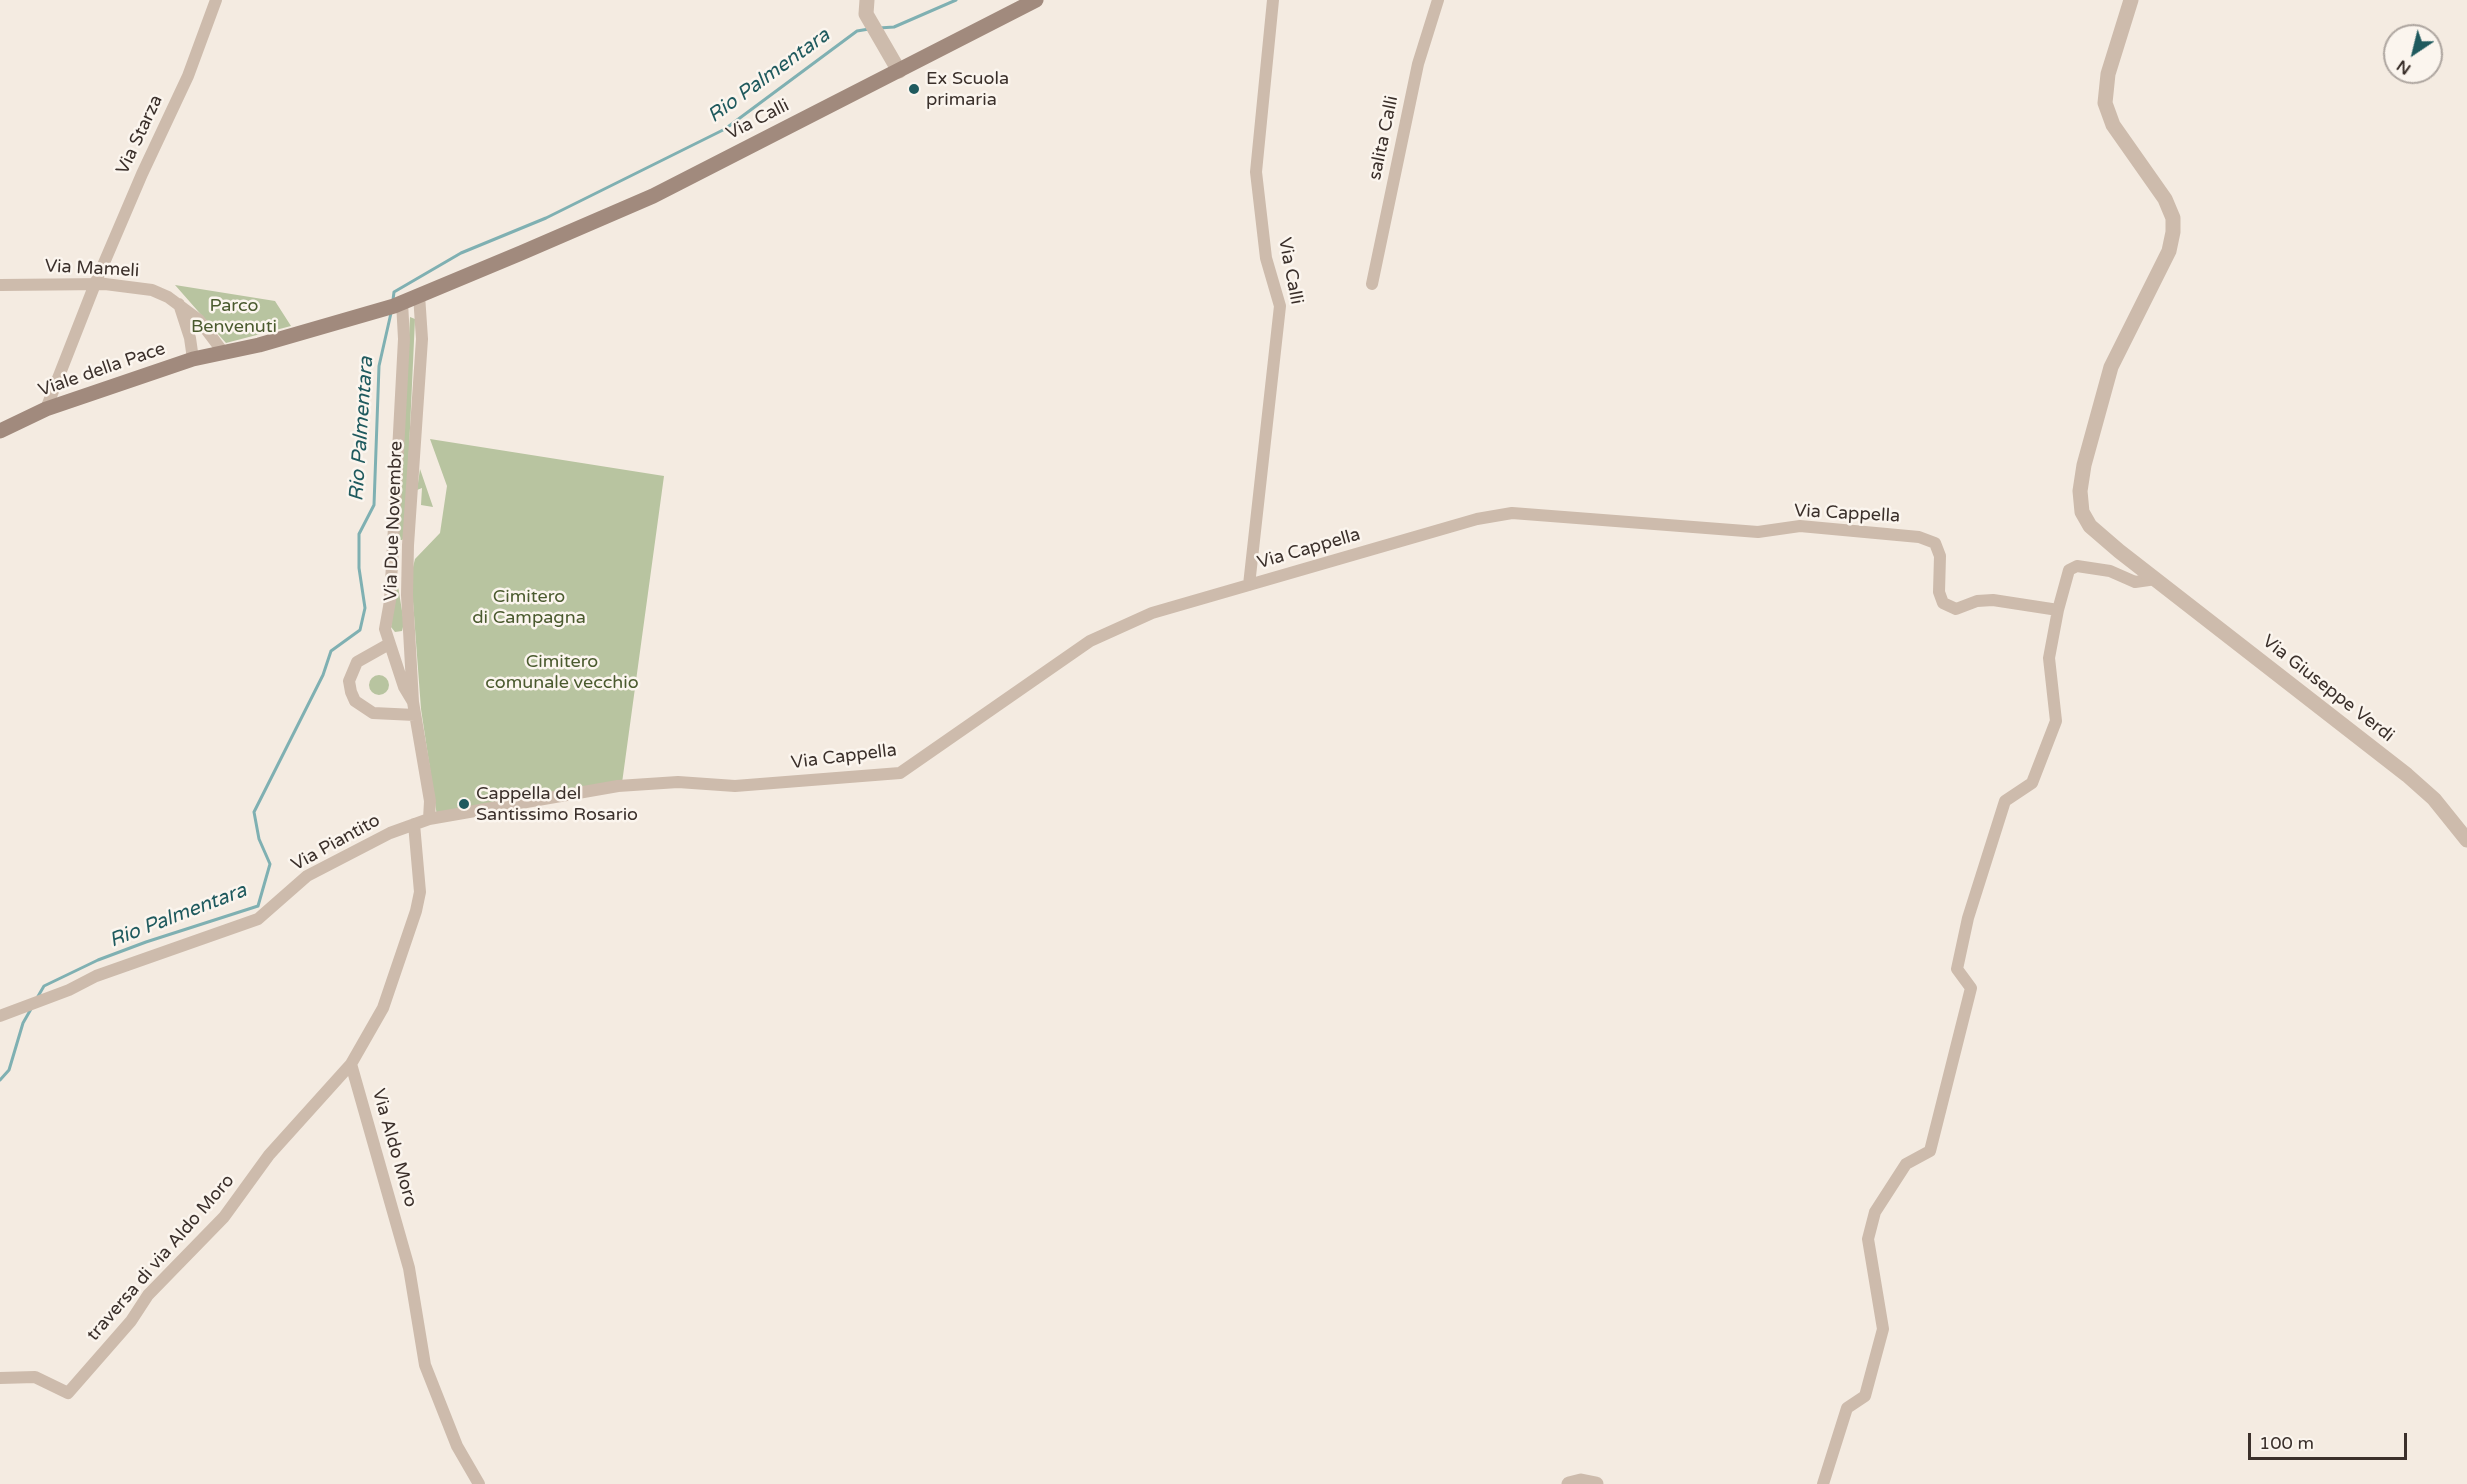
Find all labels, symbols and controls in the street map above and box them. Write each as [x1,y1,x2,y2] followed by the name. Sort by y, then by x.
[703,24,835,128] water label: Rio Palmentara
[2383,24,2443,84] north arrow
[2393,55,2415,79] text: N
[926,68,1009,110] place label: Ex Scuola primaria
[907,82,921,96] marker: Ex Scuola primaria
[112,92,168,178] street label: Via Starza
[1365,94,1403,182] street label: salita Calli
[723,95,793,145] street label: Via Calli
[1273,236,1307,306] street label: Via Calli
[44,256,140,282] street label: Via Mameli
[191,295,277,338] park label: Parco Benvenuti
[36,338,168,402] street label: Viale della Pace
[345,356,379,502] water label: Rio Palmentara
[380,441,408,601] street label: Via Due Novembre
[1793,500,1901,528] street label: Via Cappella
[1255,524,1363,574] street label: Via Cappella
[472,586,586,628] park label: Cimitero di Campagna
[2258,631,2398,747] street label: Via Giuseppe Verdi
[485,651,639,694] park label: Cimitero comunale vecchio
[790,740,898,774] street label: Via Cappella
[476,783,638,826] place label: Cappella del Santissimo Rosario
[457,797,471,811] marker: Cappella del Santissimo Rosario
[288,810,384,876] street label: Via Piantito
[106,879,250,953] water label: Rio Palmentara
[367,1086,421,1210] street label: Via Aldo Moro
[83,1170,239,1346] street label: traversa di via Aldo Moro
[2251,1421,2410,1459] scale bar
[2259,1432,2314,1454] text: 100 m

